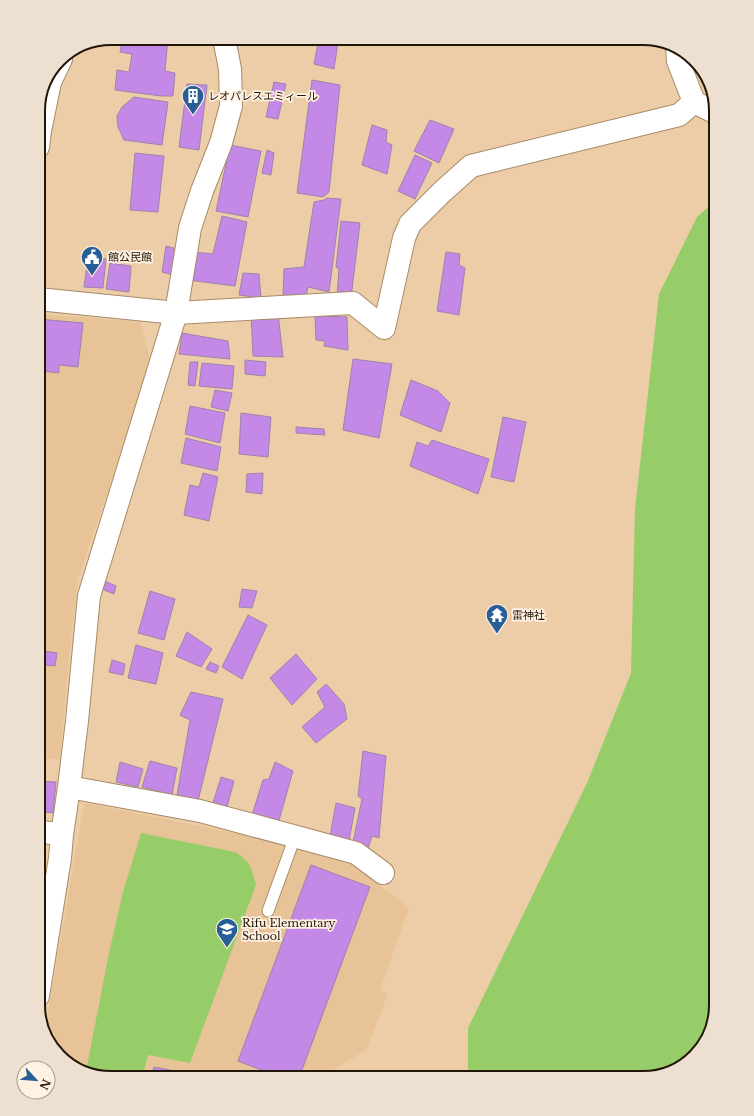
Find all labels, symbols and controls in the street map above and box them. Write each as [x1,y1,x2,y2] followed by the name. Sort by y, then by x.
[180,83,206,116] building icon: レオパレスエミィール
[208,89,318,103] place label: レオパレスエミィール
[79,244,105,277] public building icon: 館公民館
[108,250,152,264] place label: 館公民館
[484,602,510,635] temple icon: 雷神社
[512,608,545,622] place label: 雷神社
[214,916,240,949] school or university icon: Rifu Elementary School
[242,916,336,943] place label: Rifu Elementary School
[16,1060,56,1100] north arrow
[36,1077,54,1093] text: N

